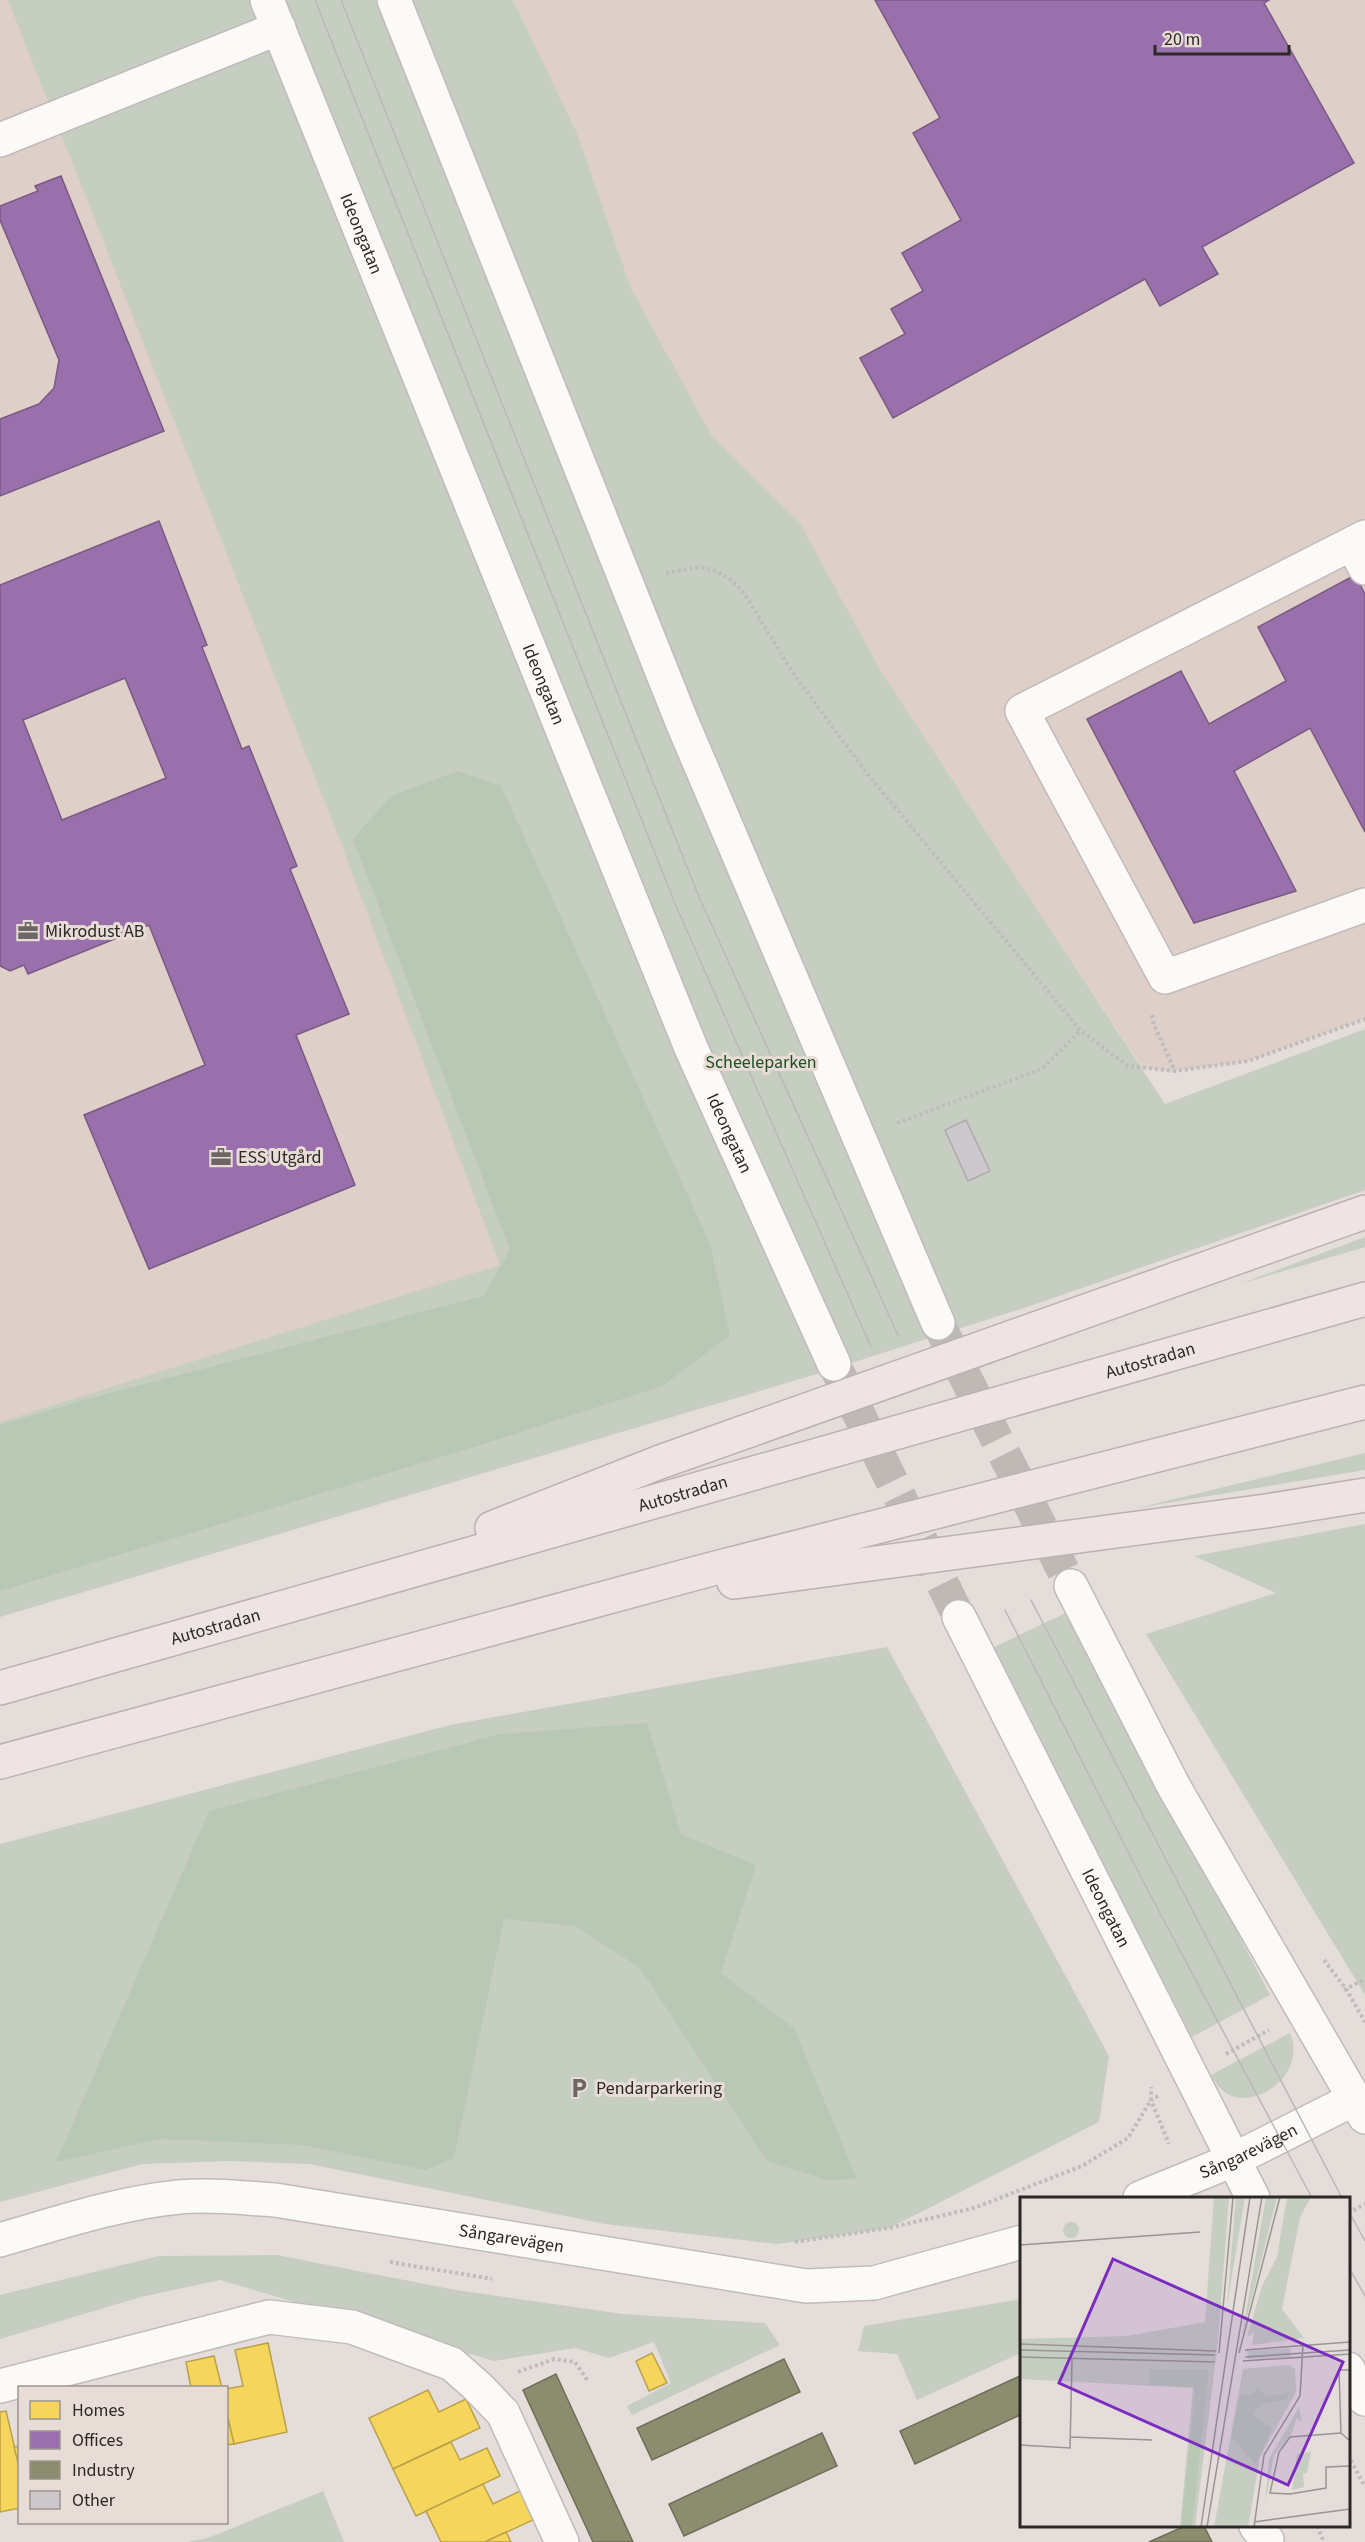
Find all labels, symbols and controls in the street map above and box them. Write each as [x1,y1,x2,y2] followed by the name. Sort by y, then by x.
[1155,18,1288,56] scale bar
[1164,27,1200,52] text: 20 m
[334,189,389,278] street label: Ideongatan
[516,640,571,728] street label: Ideongatan
[16,919,40,943] office icon: Mikrodust AB
[45,919,144,944] place label: Mikrodust AB
[705,1050,817,1075] park label: Scheeleparken
[701,1089,759,1177] street label: Ideongatan
[209,1145,233,1169] office icon: ESS Utgård
[238,1145,322,1170] place label: ESS Utgård
[1102,1336,1198,1385] street label: Autostradan
[635,1469,731,1518] street label: Autostradan
[168,1602,263,1651] street label: Autostradan
[1076,1864,1137,1952] street label: Ideongatan
[567,2076,591,2100] parking icon: Pendarparkering
[596,2076,722,2101] place label: Pendarparkering
[1195,2117,1302,2185] street label: Sångarevägen
[1020,2197,1350,2527] inset map
[457,2217,566,2259] street label: Sångarevägen
[18,2386,228,2524] legend
[72,2398,125,2423] text: Homes
[72,2428,123,2453] text: Offices
[72,2458,135,2483] text: Industry
[72,2488,116,2513] text: Other

